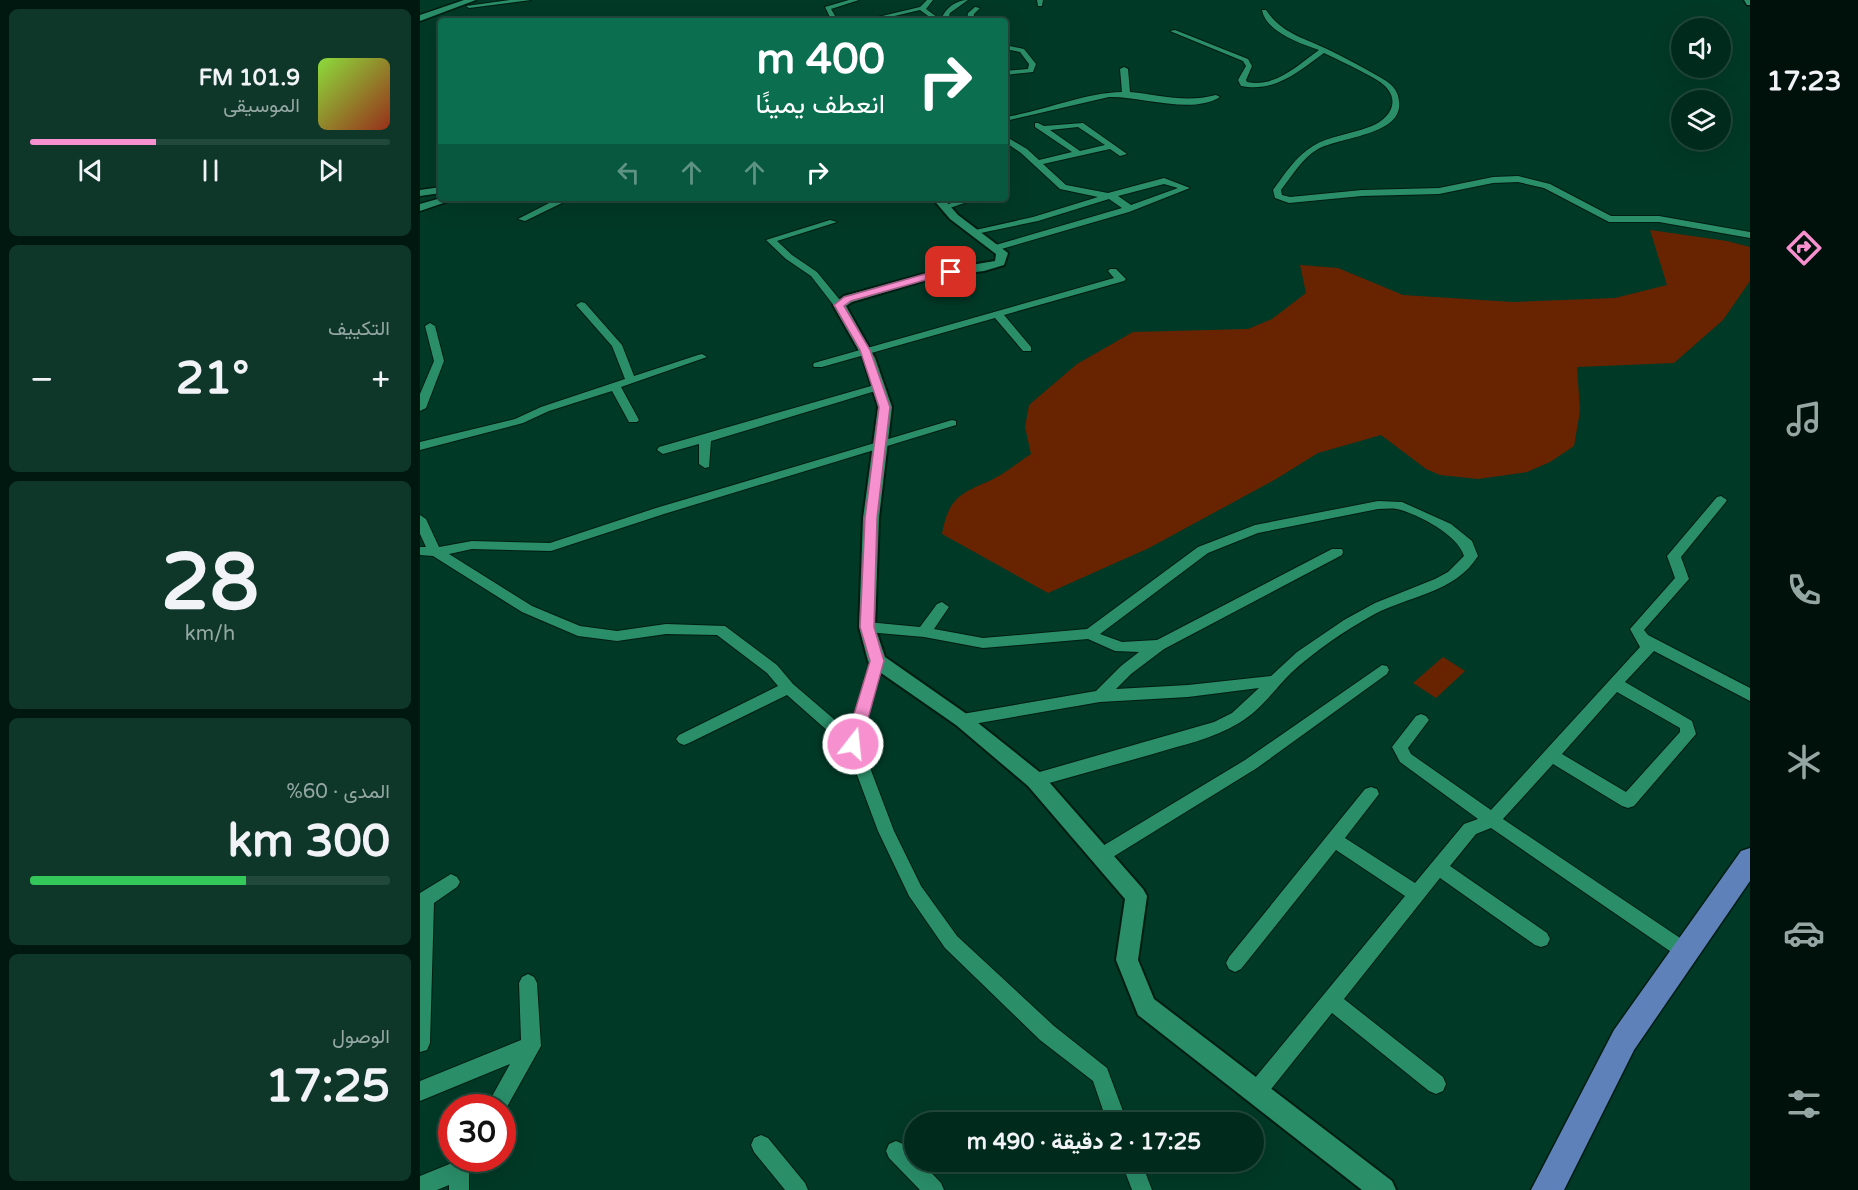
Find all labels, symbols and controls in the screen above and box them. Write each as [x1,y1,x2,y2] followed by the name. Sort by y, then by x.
[1671,18,1731,150] map controls
[1671,18,1731,78] button: sound
[756,34,885,85] text: 400 m
[906,42,984,120] icon: right
[199,65,300,91] text: 101.9 FM
[1767,65,1841,98] text: 17:23
[755,88,885,121] text: انعطف يمينًا
[1671,90,1731,150] button: layers
[223,94,300,118] text: الموسيقى
[74,154,107,187] icon: previous
[194,154,227,187] icon: pause
[314,154,347,187] icon: next
[612,156,645,189] icon: left
[675,156,708,189] icon: ahead
[738,156,771,189] icon: ahead
[801,156,834,189] icon: right
[1783,227,1825,269] icon: directions
[925,246,976,297] pin
[934,255,967,288] icon: arrive
[328,317,390,341] text: التكييف
[176,352,249,406] text: 21°
[30,360,54,399] text: −
[371,360,390,399] text: +
[1783,398,1825,440] icon: music
[161,536,259,630] text: 28
[1783,569,1825,611] icon: phone
[185,622,235,646] text: km/h
[821,712,885,776] position arrow
[1783,741,1825,783] icon: climate
[286,780,390,804] text: المدى · 60%
[228,815,390,869] text: 300 km
[1783,912,1825,954] icon: car
[332,1025,390,1049] text: الوصول
[265,1060,390,1114] text: 17:25
[1783,1083,1825,1125] icon: filters
[438,1094,516,1172] speed limit sign: 30
[967,1129,1201,1155] text: 17:25 · 2 دقيقة · 490 m

